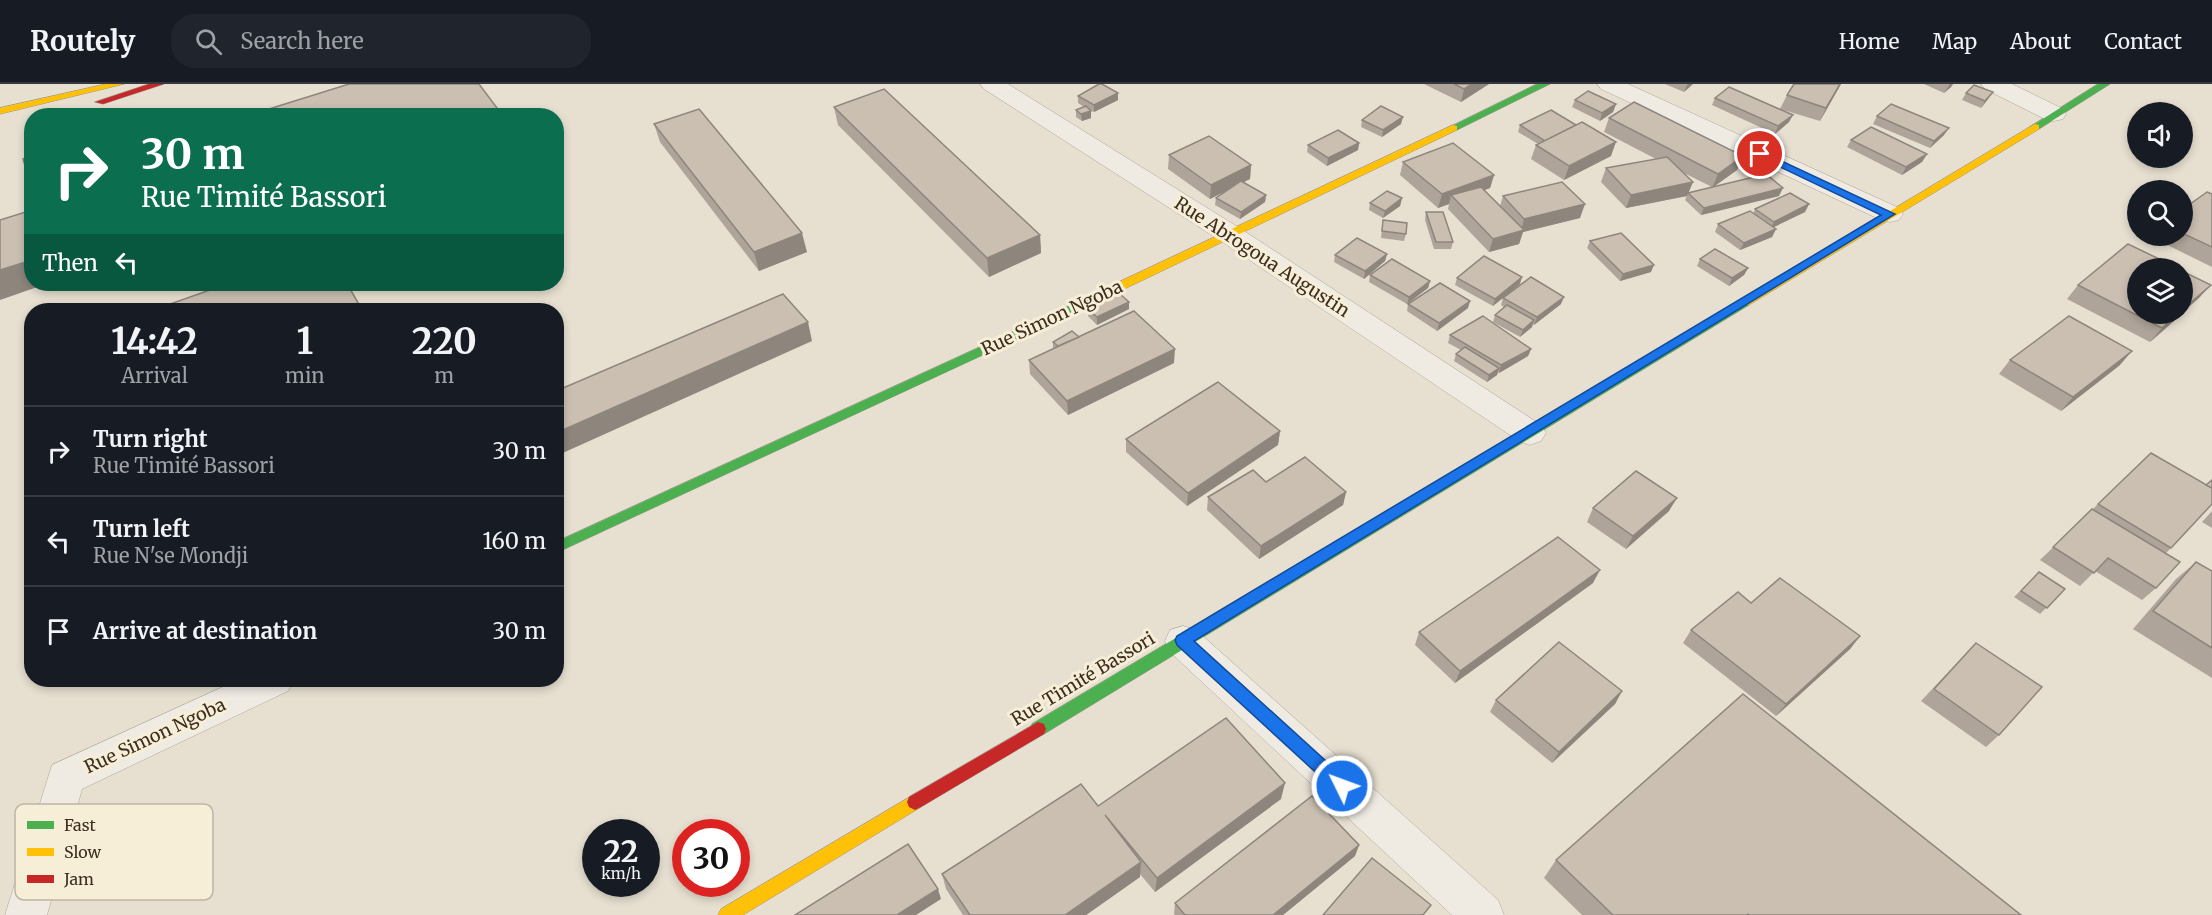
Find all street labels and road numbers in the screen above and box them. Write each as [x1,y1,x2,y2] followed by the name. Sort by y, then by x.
[1170,191,1354,322] street label: Rue Abrogoua Augustin
[977,275,1126,360] street label: Rue Simon Ngoba
[1007,626,1159,731] street label: Rue Timité Bassori
[80,693,229,778] street label: Rue Simon Ngoba

